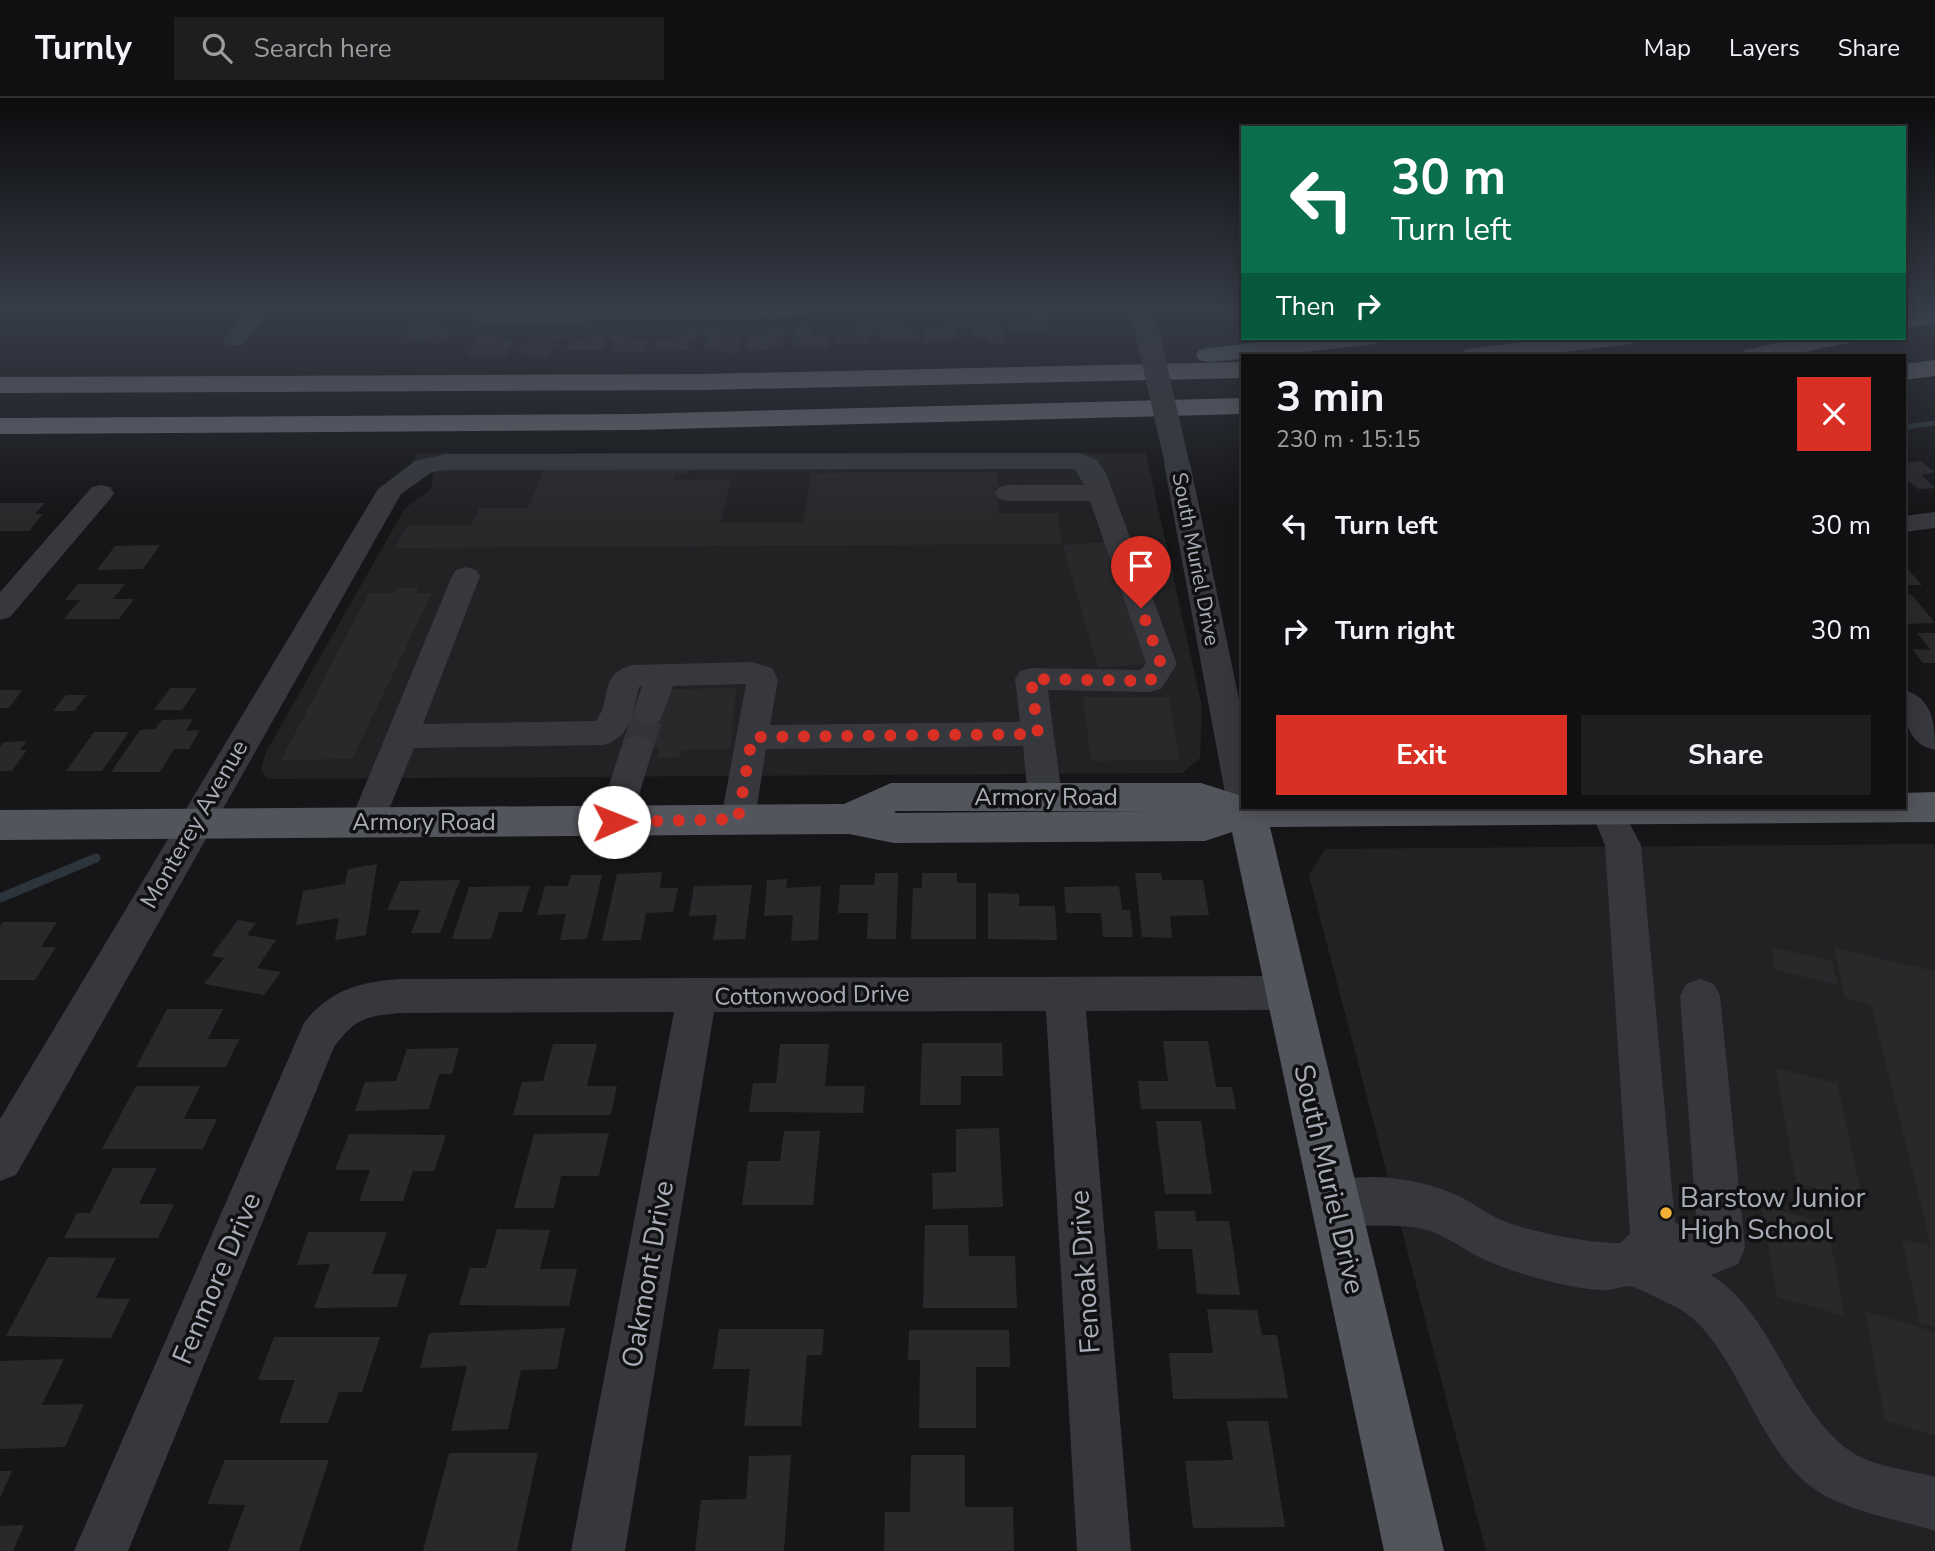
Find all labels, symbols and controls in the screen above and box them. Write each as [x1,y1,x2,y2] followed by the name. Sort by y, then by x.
[174,17,664,80] search box
[35,26,132,71] text: Turnly
[198,29,236,67] icon: search
[254,31,392,66] text: Search here
[1644,32,1691,64] text: Map
[1729,32,1800,64] text: Layers
[1838,32,1900,64] text: Share
[1391,144,1506,211] text: 30 m
[1276,154,1367,245] icon: left
[1391,208,1511,251] text: Turn left
[1349,287,1387,325] icon: right
[1276,289,1335,324] text: Then
[1276,369,1385,426] text: 3 min
[1797,377,1871,451] button: close
[1276,424,1421,455] text: 230 m · 15:15
[1165,470,1227,648] street label: South Muriel Drive
[1276,507,1314,545] icon: left
[1335,508,1438,543] text: Turn left
[1811,508,1871,543] text: 30 m
[1111,536,1171,608] pin
[1122,547,1160,585] icon: arrive
[1276,612,1314,650] icon: right
[1335,613,1454,648] text: Turn right
[1811,613,1871,648] text: 30 m
[1276,715,1567,795] button: Exit
[1581,715,1871,795] button: Share
[133,734,255,914] street label: Monterey Avenue
[974,781,1118,813] street label: Armory Road
[577,785,651,859] position arrow
[352,806,496,838] street label: Armory Road
[714,977,910,1013] street label: Cottonwood Drive
[1284,1061,1374,1298] street label: South Muriel Drive
[613,1178,683,1371] street label: Oakmont Drive
[1680,1179,1866,1249] place label: Barstow Junior High School
[164,1187,270,1370] street label: Fenmore Drive
[1060,1189,1110,1355] street label: Fenoak Drive
[1658,1205,1674,1221] marker: Barstow Junior High School

